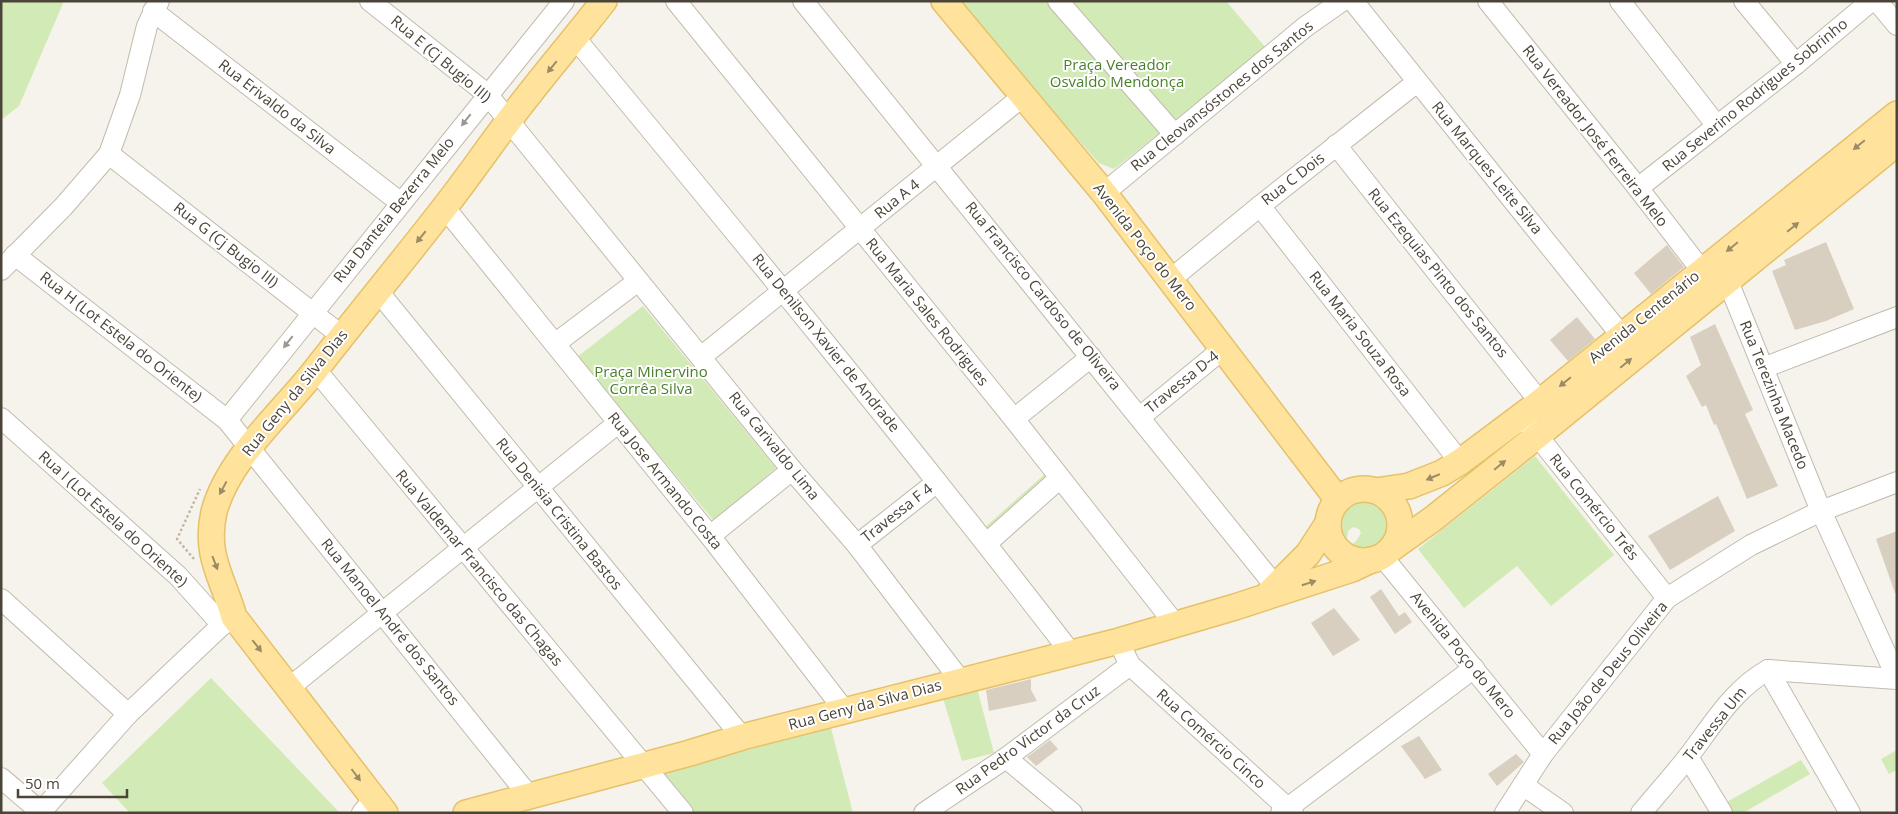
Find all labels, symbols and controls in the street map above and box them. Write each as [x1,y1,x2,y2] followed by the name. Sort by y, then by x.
[387,10,496,106] street label: Rua E (Cj Bugio III)
[1657,13,1851,175] street label: Rua Severino Rodrigues Sobrinho
[1126,15,1317,175] street label: Rua Cleovansóstones dos Santos
[1519,40,1673,230] street label: Rua Vereador José Ferreira Melo
[215,54,340,158] street label: Rua Erivaldo da Silva
[1050,54,1184,91] park label: Praça Vereador Osvaldo Mendonça
[547,60,557,74] one-way arrow
[1428,97,1548,238] street label: Rua Marques Leite Silva
[461,113,472,126] one-way arrow
[328,132,458,286] street label: Rua Danteia Bezerra Melo
[1853,139,1866,150] one-way arrow
[1257,147,1328,209] street label: Rua C Dois
[870,174,923,223] street label: Rua A 4
[1090,178,1202,314] street label: Avenida Poço do Mero
[1364,183,1514,361] street label: Rua Ezequias Pinto dos Santos
[170,197,283,291] street label: Rua G (Cj Bugio III)
[961,197,1126,394] street label: Rua Francisco Cardoso de Oliveira
[1786,221,1799,232] one-way arrow
[415,230,426,243] one-way arrow
[862,233,994,389] street label: Rua Maria Sales Rodrigues
[1726,241,1739,252] one-way arrow
[748,249,905,436] street label: Rua Denilson Xavier de Andrade
[1584,265,1703,367] street label: Avenida Centenário
[36,266,207,406] street label: Rua H (Lot Estela do Oriente)
[1305,266,1416,400] street label: Rua Maria Souza Rosa
[1736,317,1814,472] street label: Rua Terezinha Macedo
[237,325,352,460] street label: Rua Geny da Silva Dias
[282,335,293,348] one-way arrow
[1140,345,1223,417] street label: Travessa D-4
[1619,357,1632,368] one-way arrow
[594,361,708,398] park label: Praça Minervino Corrêa Silva
[1558,376,1571,387] one-way arrow
[725,387,825,504] street label: Rua Carivaldo Lima
[604,407,728,553] street label: Rua Jose Armando Costa
[492,433,627,593] street label: Rua Denisia Cristina Bastos
[35,446,192,591] street label: Rua I (Lot Estela do Oriente)
[1546,449,1644,564] street label: Rua Comércio Três
[1493,460,1506,471] one-way arrow
[392,465,568,670] street label: Rua Valdemar Francisco das Chagas
[1426,473,1440,481] one-way arrow
[857,478,937,546] street label: Travessa F 4
[219,481,227,496] one-way arrow
[317,534,465,709] street label: Rua Manoel André dos Santos
[211,556,219,571] one-way arrow
[1302,578,1317,586] one-way arrow
[1407,587,1521,722] street label: Avenida Poço do Mero
[1543,596,1671,748] street label: Rua João de Deus Oliveira
[251,639,262,652] one-way arrow
[786,674,944,734] street label: Rua Geny da Silva Dias
[951,680,1104,798] street label: Rua Pedro Victor da Cruz
[1678,682,1750,765] street label: Travessa Um
[1153,684,1270,793] street label: Rua Comércio Cinco
[18,766,126,798] scale bar
[350,768,361,781] one-way arrow
[25,773,60,793] text: 50 m

